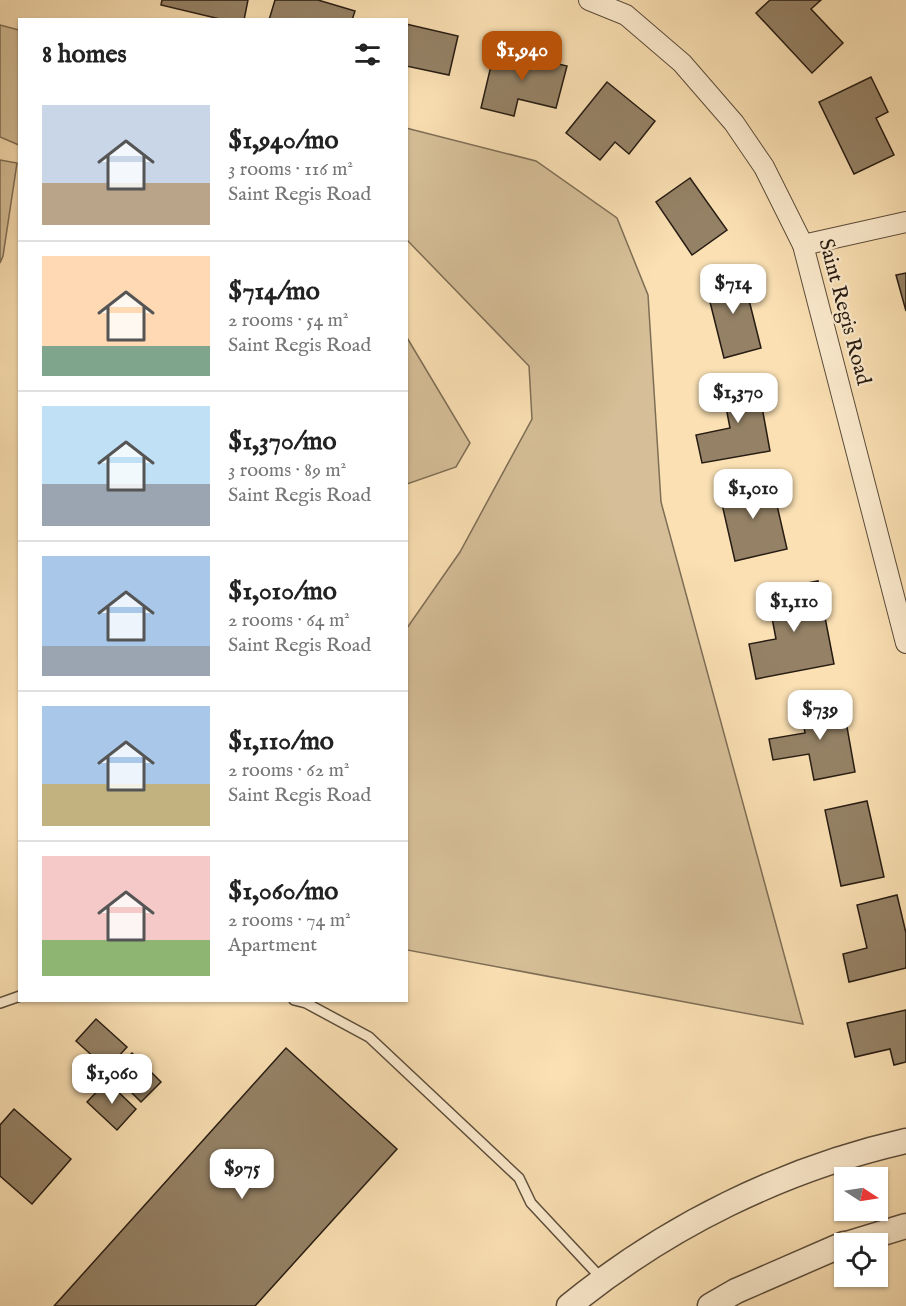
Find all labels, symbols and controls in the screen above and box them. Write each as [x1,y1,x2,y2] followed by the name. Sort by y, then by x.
[473,31,571,82] pin: $1,940
[42,38,127,71] text: 8 homes
[351,38,384,71] icon: filters
[496,38,548,63] text: $1,940
[228,124,339,157] text: $1,940/mo
[90,129,162,201] icon: home
[228,157,353,182] text: 3 rooms · 116 m²
[228,182,371,207] text: Saint Regis Road
[812,236,877,389] street label: Saint Regis Road
[697,264,769,315] pin: $714
[714,271,752,296] text: $714
[228,275,320,308] text: $714/mo
[90,280,162,352] icon: home
[228,308,349,333] text: 2 rooms · 54 m²
[228,333,371,358] text: Saint Regis Road
[689,373,787,424] pin: $1,370
[713,380,763,405] text: $1,370
[228,425,337,458] text: $1,370/mo
[90,430,162,502] icon: home
[228,458,346,483] text: 3 rooms · 89 m²
[704,469,802,520] pin: $1,010
[728,476,778,501] text: $1,010
[228,483,371,508] text: Saint Regis Road
[228,575,337,608] text: $1,010/mo
[90,580,162,652] icon: home
[745,582,843,633] pin: $1,110
[770,589,818,614] text: $1,110
[228,608,350,633] text: 2 rooms · 64 m²
[228,633,371,658] text: Saint Regis Road
[784,690,856,741] pin: $739
[802,697,838,722] text: $739
[228,725,334,758] text: $1,110/mo
[90,730,162,802] icon: home
[228,758,350,783] text: 2 rooms · 62 m²
[228,783,371,808] text: Saint Regis Road
[228,875,338,908] text: $1,060/mo
[90,880,162,952] icon: home
[228,908,351,933] text: 2 rooms · 74 m²
[228,933,317,958] text: Apartment
[63,1054,161,1105] pin: $1,060
[86,1061,138,1086] text: $1,060
[206,1149,278,1200] pin: $975
[224,1156,260,1181] text: $975
[834,1167,888,1221] north arrow
[834,1167,888,1287] map controls
[834,1233,888,1287] button: locate

